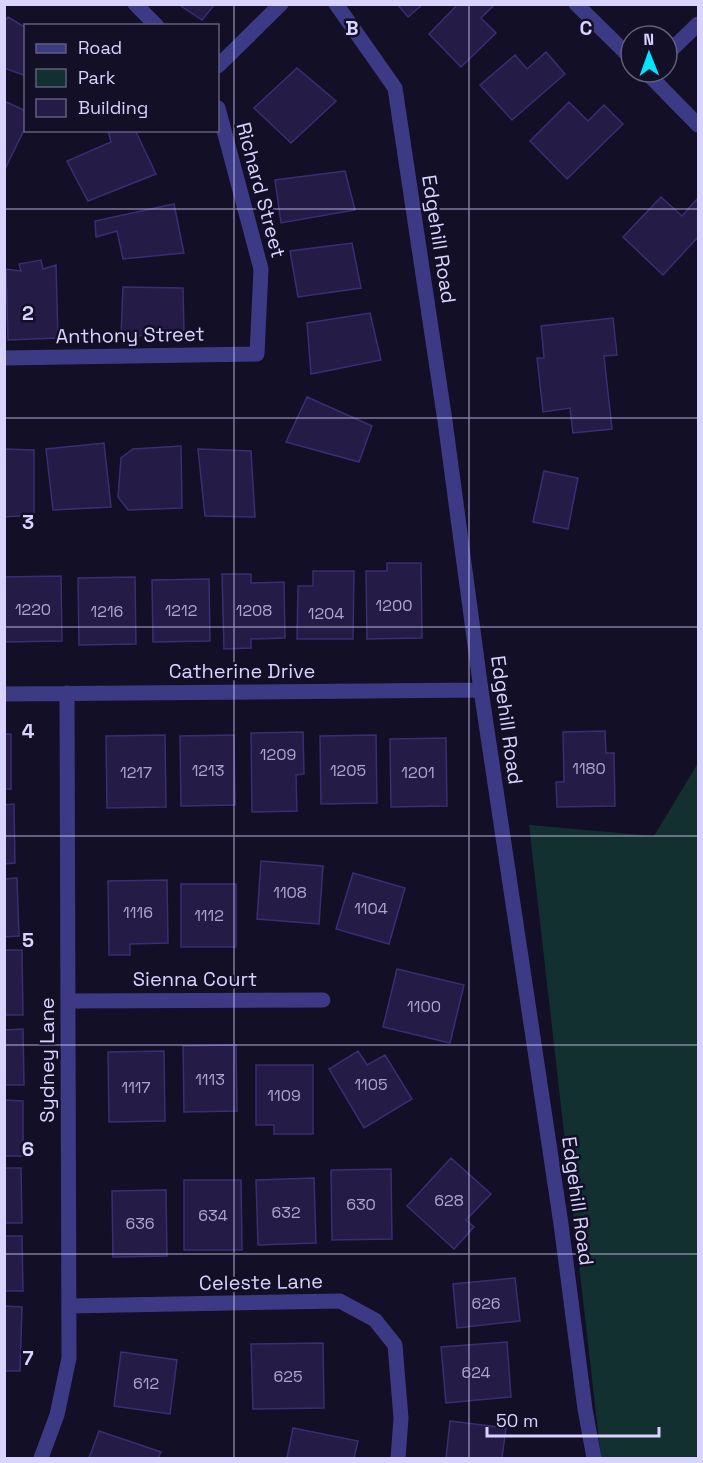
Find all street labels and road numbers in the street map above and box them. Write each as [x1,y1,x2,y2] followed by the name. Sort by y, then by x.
[230,119,292,261] street label: Richard Street
[416,173,462,305] street label: Edgehill Road
[55,321,205,349] street label: Anthony Street
[485,654,529,786] street label: Edgehill Road
[169,658,315,684] street label: Catherine Drive
[133,966,257,992] street label: Sienna Court
[34,997,60,1123] street label: Sydney Lane
[556,1135,600,1267] street label: Edgehill Road
[199,1268,323,1296] street label: Celeste Lane

